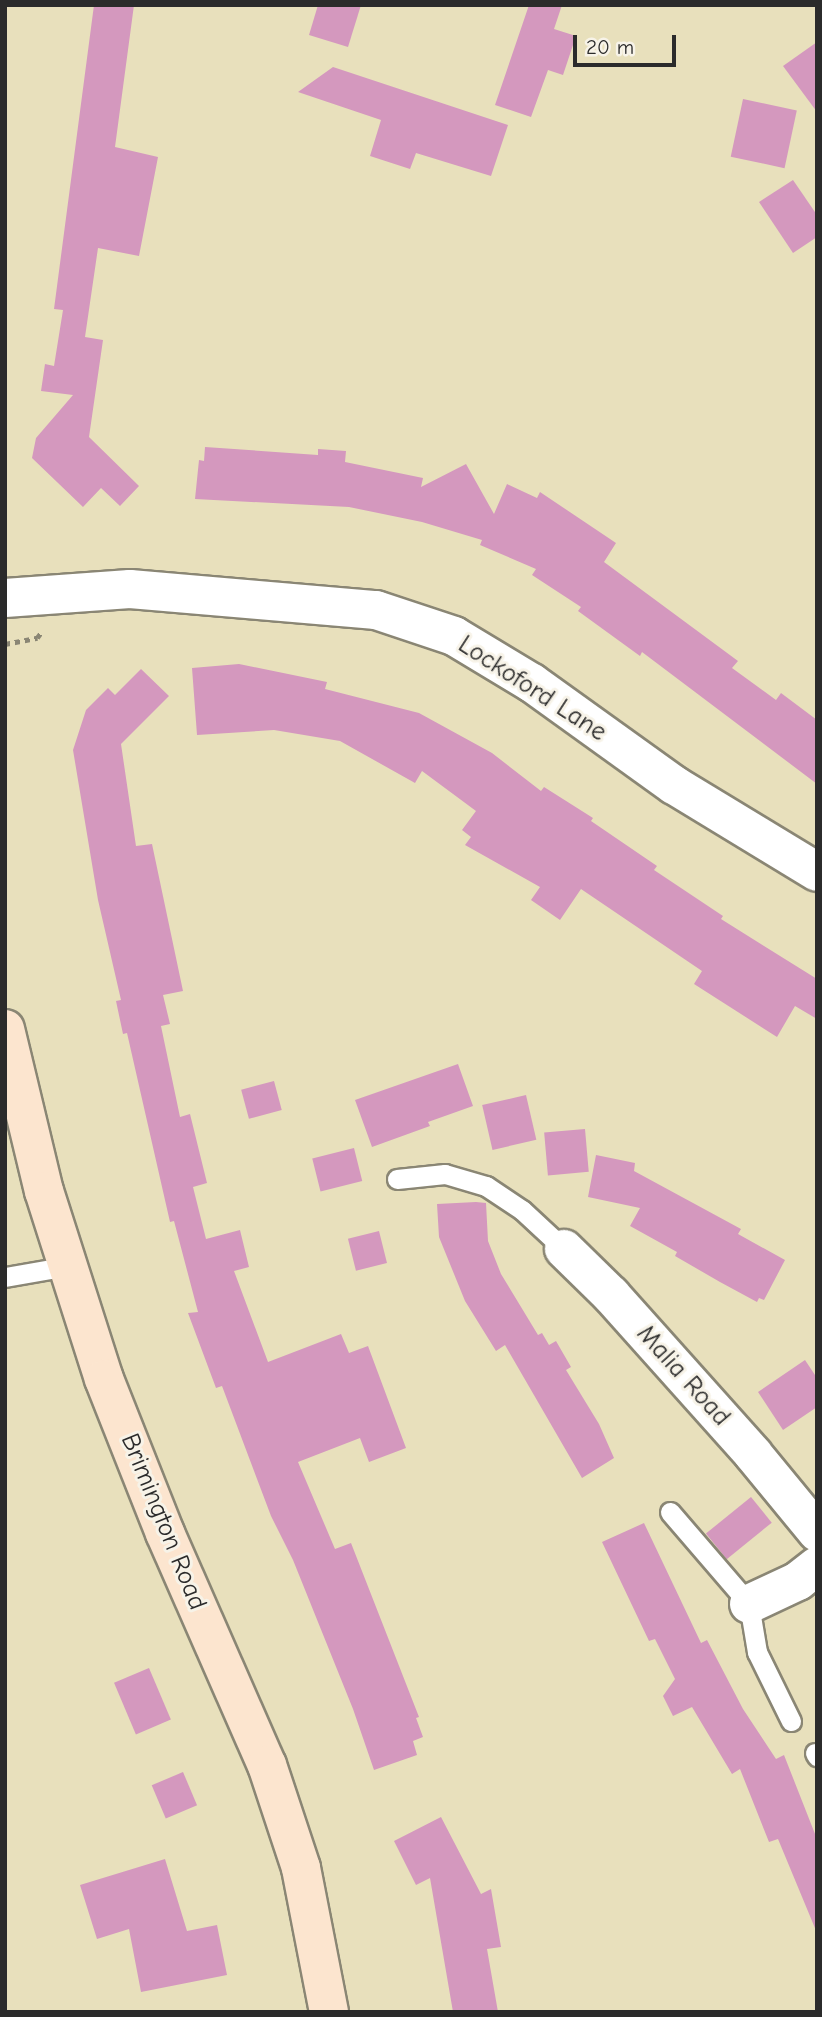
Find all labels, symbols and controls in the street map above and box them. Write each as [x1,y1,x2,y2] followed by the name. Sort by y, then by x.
[577,21,680,65] scale bar
[586,35,634,59] text: 20 m
[452,629,612,749] street label: Lockoford Lane
[630,1319,736,1433] street label: Malia Road
[113,1429,213,1615] street label: Brimington Road

